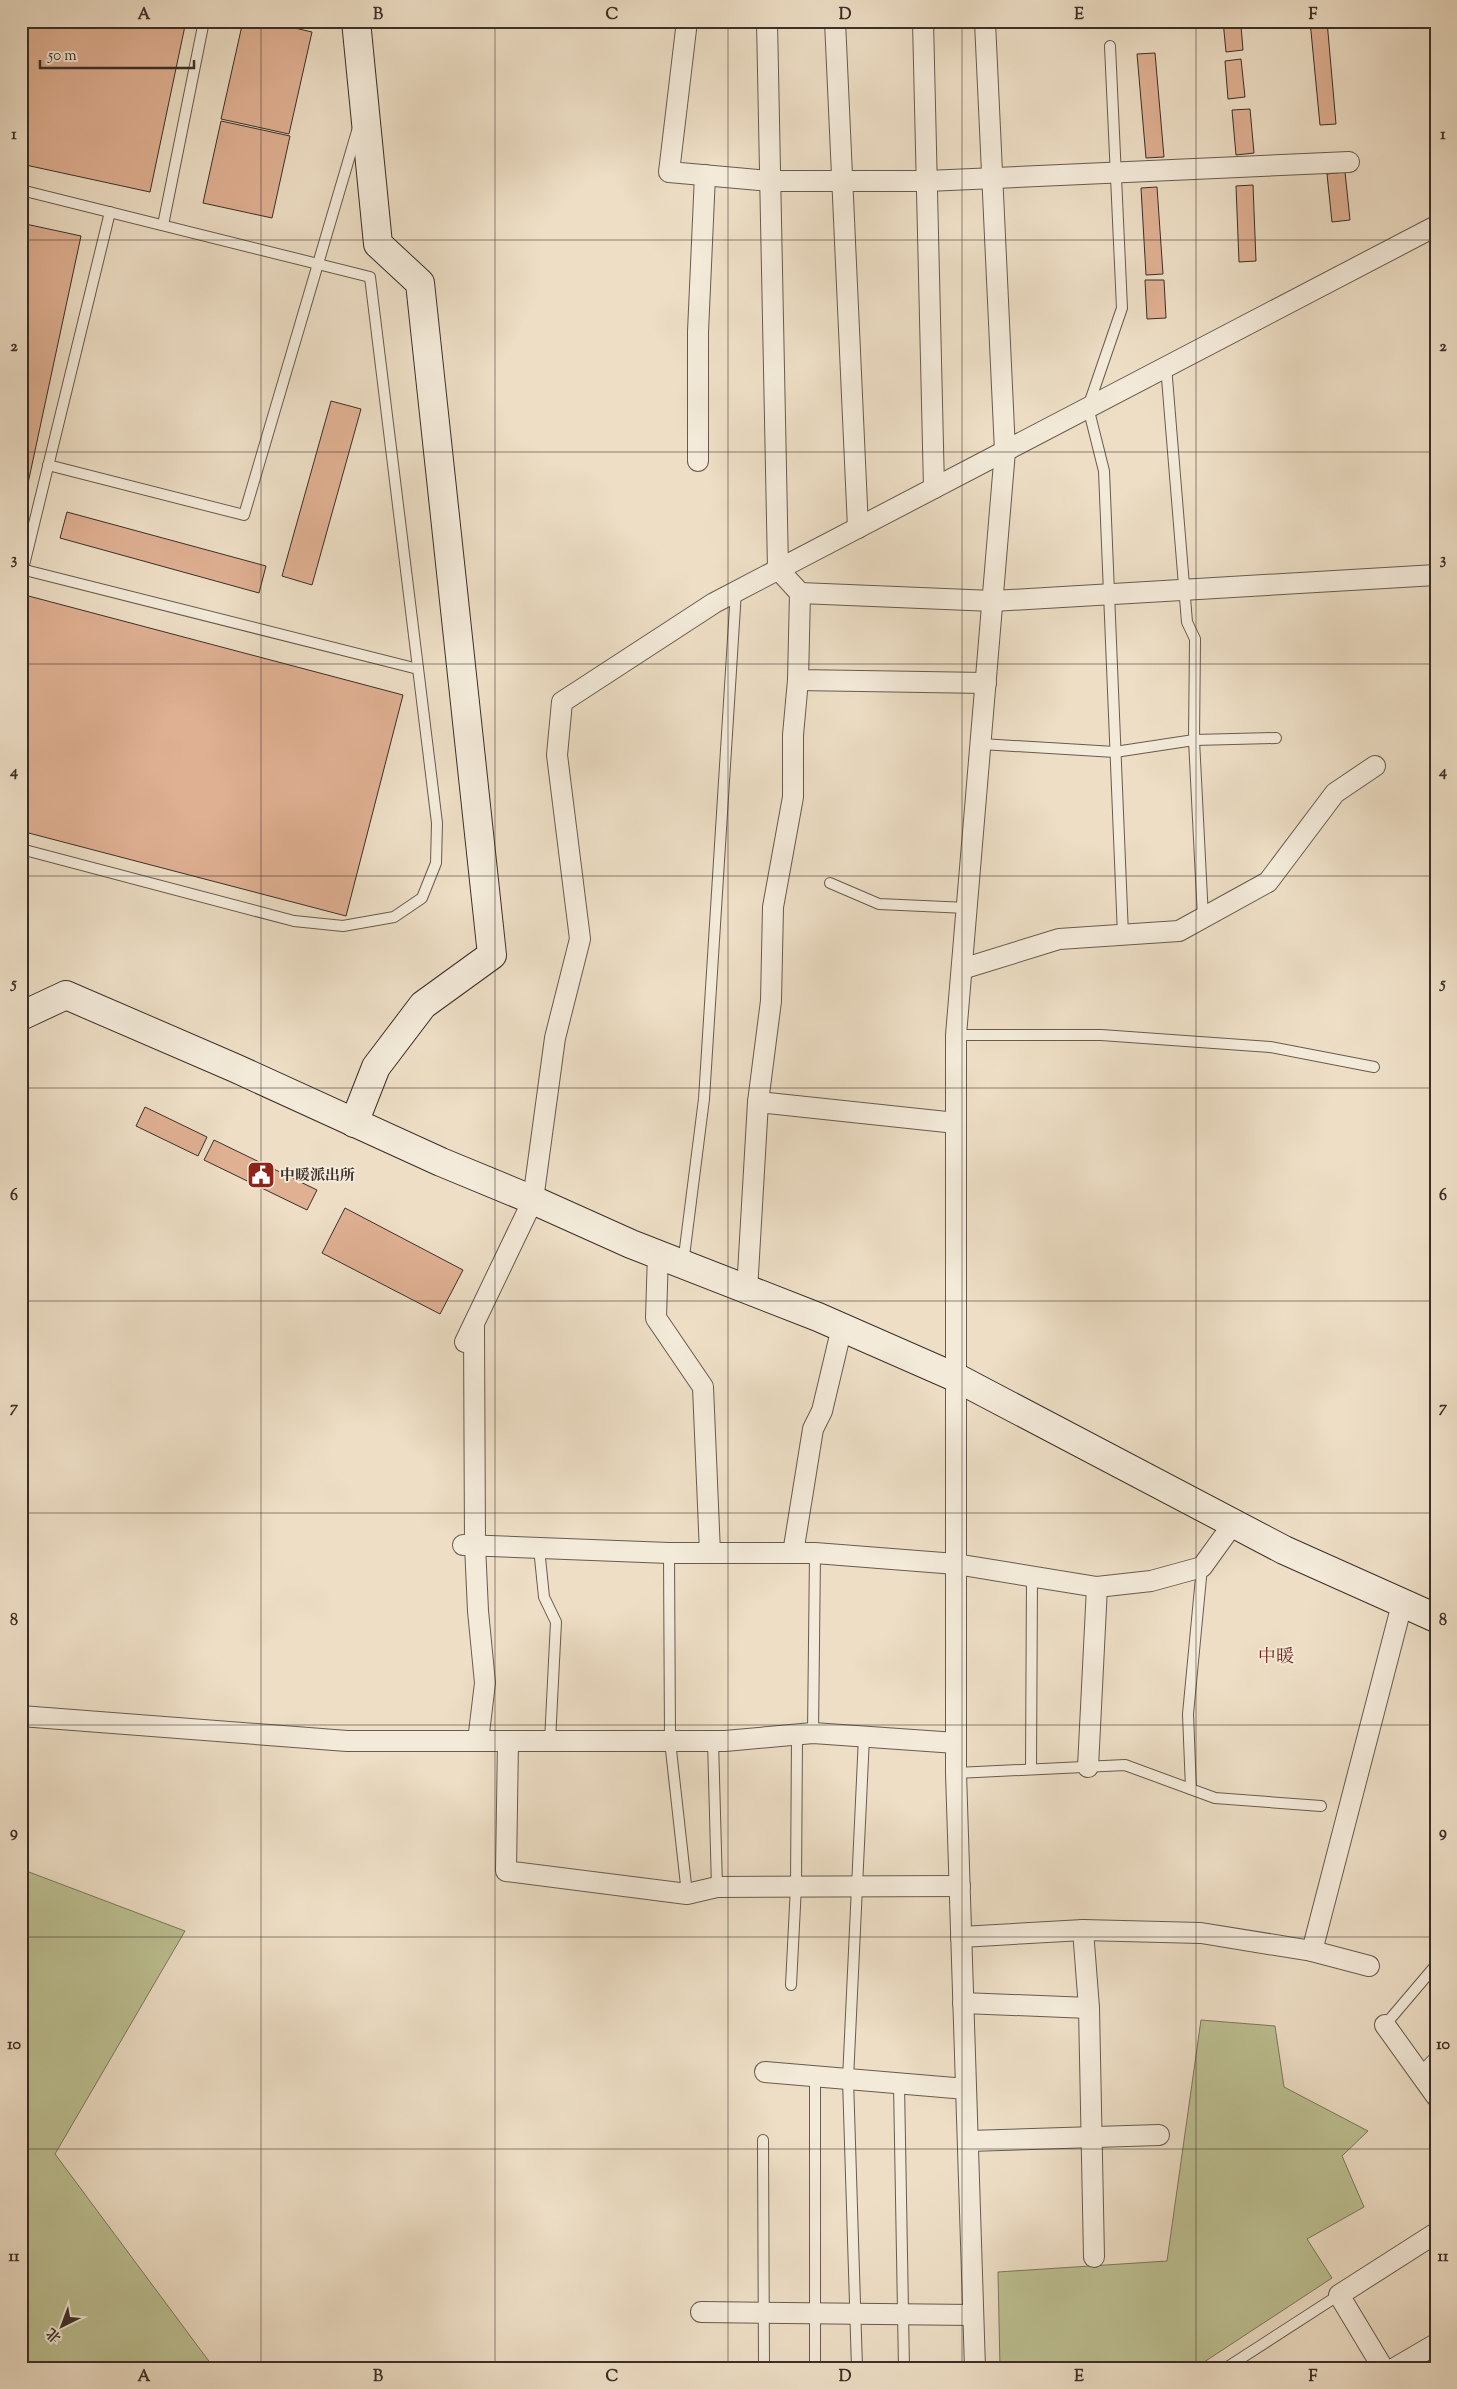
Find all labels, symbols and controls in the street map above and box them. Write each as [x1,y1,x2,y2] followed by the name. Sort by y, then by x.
[138,4,151,27] text: A
[373,4,383,27] text: B
[606,4,619,27] text: C
[839,4,852,27] text: D
[1074,4,1084,27] text: E
[1309,4,1318,27] text: F
[40,38,194,70] scale bar
[47,46,77,67] text: 50 m
[11,124,17,147] text: 1
[1440,124,1446,147] text: 1
[10,336,18,359] text: 2
[1439,336,1447,359] text: 2
[11,549,18,572] text: 3
[1440,549,1447,572] text: 3
[9,761,18,784] text: 4
[1438,761,1447,784] text: 4
[9,973,17,996] text: 5
[1438,973,1446,996] text: 5
[246,1160,276,1190] public building icon: 中暖派出所
[280,1166,355,1187] place label: 中暖派出所
[10,1185,18,1208] text: 6
[1439,1185,1447,1208] text: 6
[10,1397,19,1420] text: 7
[1439,1397,1448,1420] text: 7
[10,1610,18,1633] text: 8
[1439,1610,1447,1633] text: 8
[1258,1645,1294,1671] district label: 中暖
[10,1822,18,1845] text: 9
[1439,1822,1447,1845] text: 9
[7,2034,21,2057] text: 10
[1436,2034,1450,2057] text: 10
[9,2246,20,2269] text: 11
[1438,2246,1449,2269] text: 11
[38,2302,88,2352] north arrow
[43,2322,67,2346] text: 北
[138,2366,151,2389] text: A
[373,2366,383,2389] text: B
[606,2366,619,2389] text: C
[839,2366,852,2389] text: D
[1074,2366,1084,2389] text: E
[1309,2366,1318,2389] text: F

